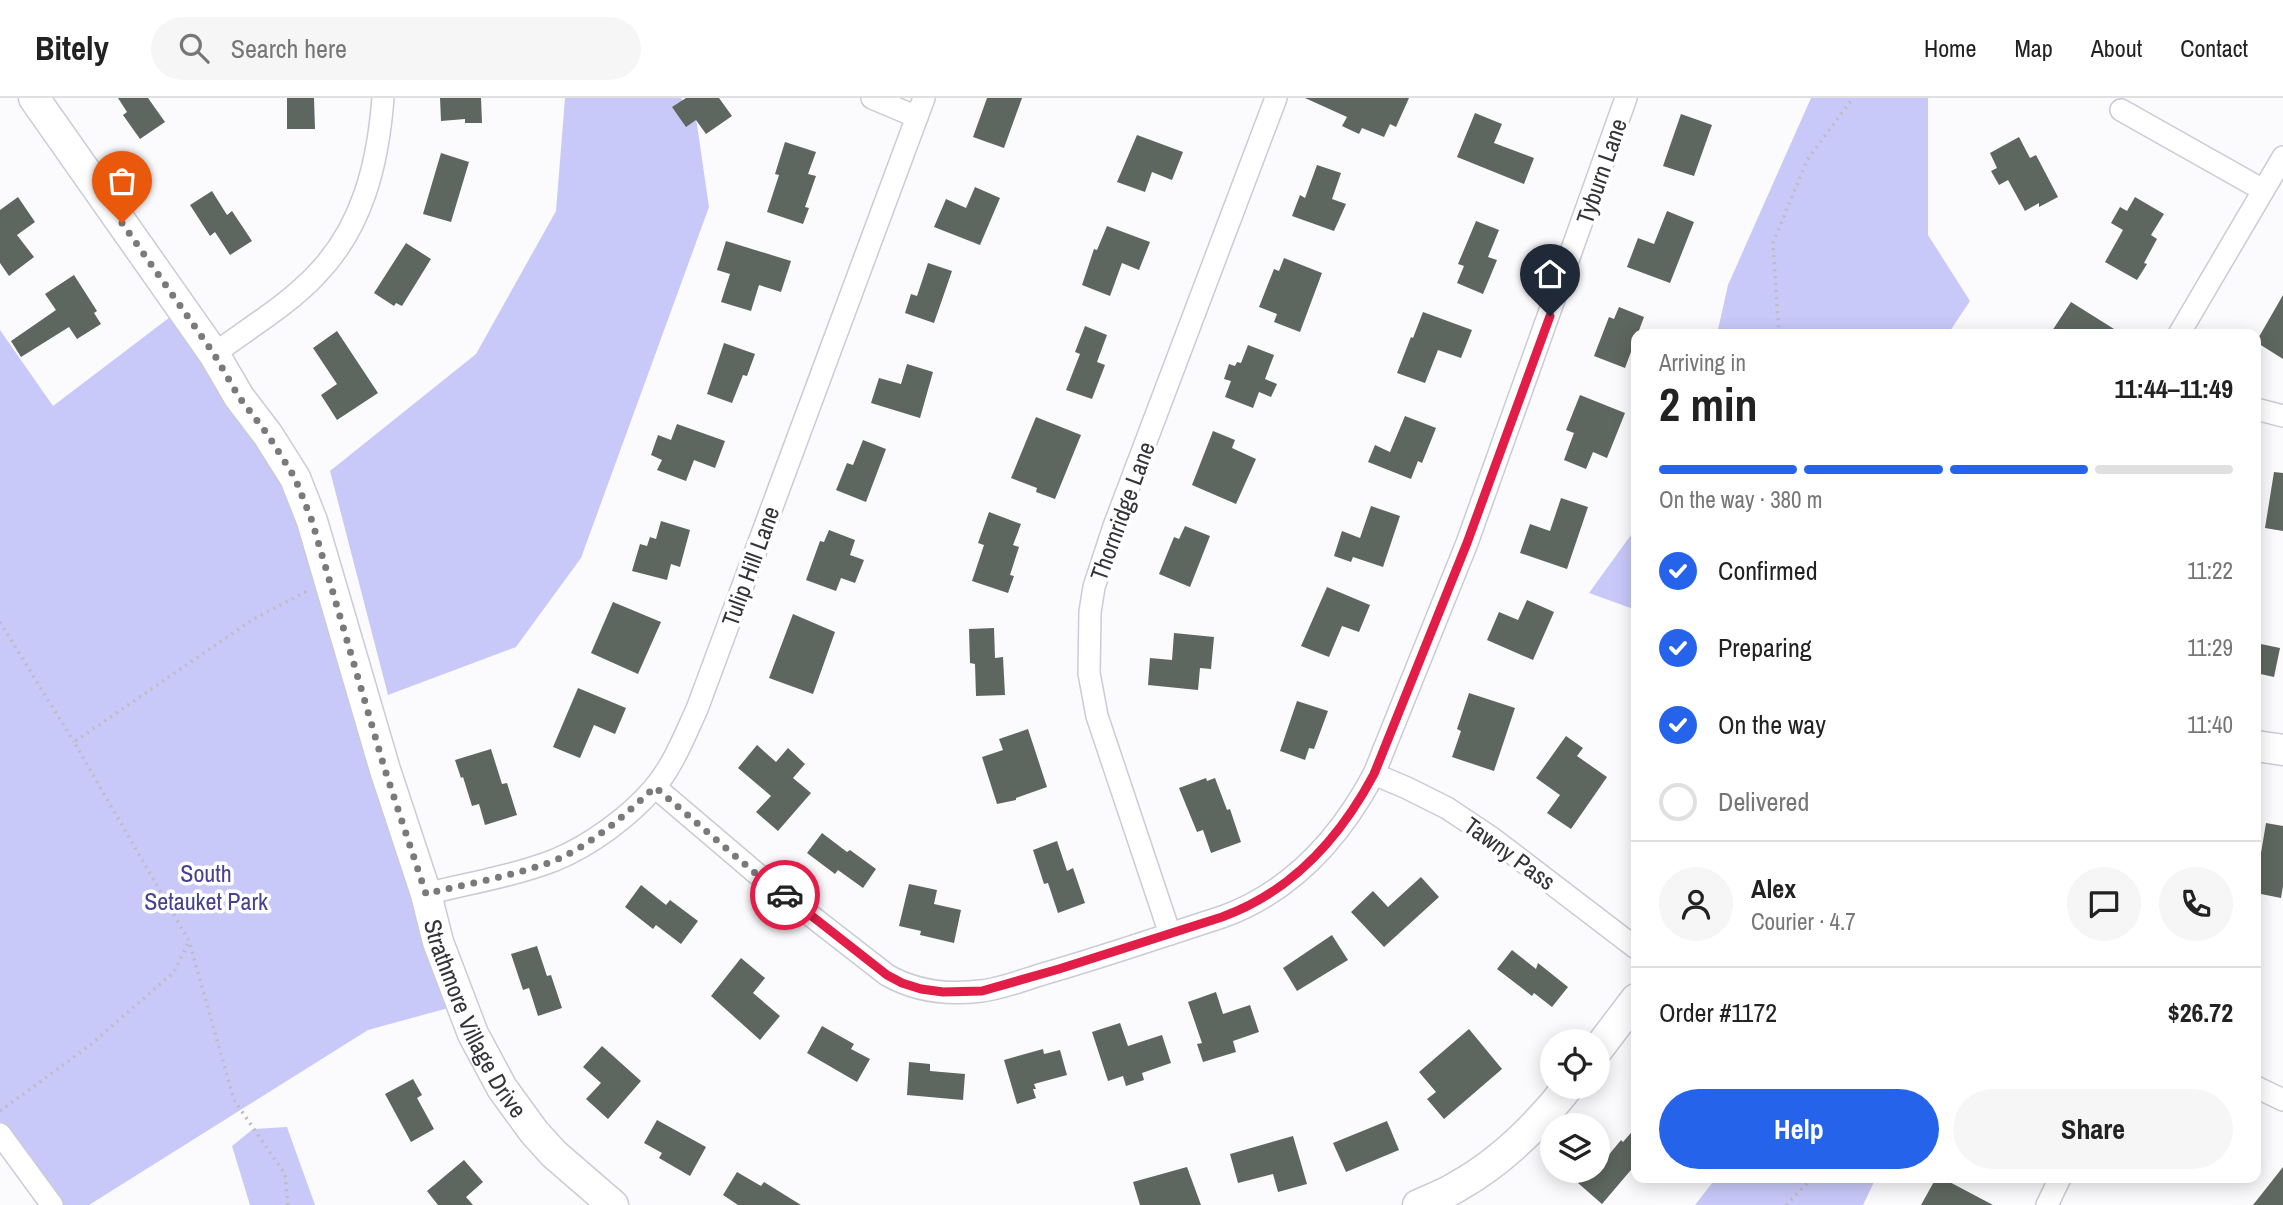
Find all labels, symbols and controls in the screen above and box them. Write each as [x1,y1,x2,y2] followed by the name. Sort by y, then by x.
[151,17,641,80] search box
[35,26,109,70] text: Bitely
[175,29,213,67] icon: search
[231,31,347,66] text: Search here
[1924,32,1976,64] text: Home
[2014,32,2053,64] text: Map
[2091,32,2142,64] text: About
[2180,32,2248,64] text: Contact
[1568,114,1634,228] street label: Tyburn Lane
[92,151,152,223] pin
[103,162,141,200] icon: bag
[1520,244,1580,316] pin
[1531,255,1569,293] icon: home
[1659,347,1746,378] text: Arriving in
[2114,371,2233,406] text: 11:44–11:49
[1659,373,1758,435] text: 2 min
[1082,437,1162,585] street label: Thornridge Lane
[1659,484,1823,515] text: On the way · 380 m
[714,502,786,630] street label: Tulip Hill Lane
[1659,552,1697,590] icon: check
[1718,553,1818,588] text: Confirmed
[2187,555,2233,586] text: 11:22
[1659,629,1697,667] icon: check
[1718,630,1812,665] text: Preparing
[2187,632,2233,663] text: 11:29
[1659,706,1697,744] icon: check
[1718,707,1826,742] text: On the way
[2187,709,2233,740] text: 11:40
[1718,784,1809,819] text: Delivered
[1458,809,1562,897] street label: Tawny Pass
[144,857,268,917] park label: South Setauket Park
[750,860,820,930] courier
[1659,867,1733,941] button: person
[2067,867,2141,941] button: chat
[2159,867,2233,941] button: phone
[1751,871,1796,906] text: Alex
[766,876,804,914] icon: car
[1751,906,1856,937] text: Courier · 4.7
[417,916,534,1124] street label: Strathmore Village Drive
[1659,995,1777,1030] text: Order #1172
[2168,995,2233,1030] text: $26.72
[1540,1029,1610,1183] map controls
[1540,1029,1610,1099] button: locate
[1659,1089,1939,1169] button: Help
[1953,1089,2233,1169] button: Share
[1540,1113,1610,1183] button: layers

